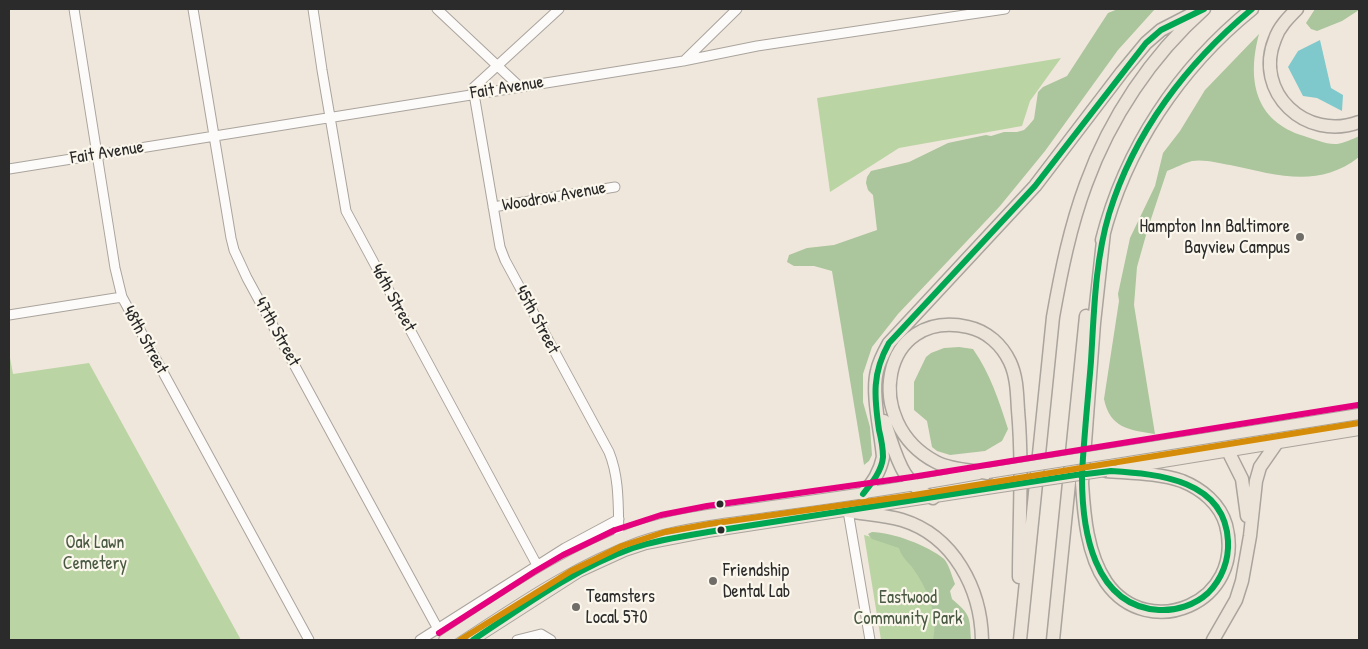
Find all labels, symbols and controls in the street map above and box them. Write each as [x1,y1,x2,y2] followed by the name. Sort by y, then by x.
[469,72,545,104] street label: Fait Avenue
[69,137,145,169] street label: Fait Avenue
[500,177,608,217] street label: Woodrow Avenue
[1139,216,1290,258] place label: Hampton Inn Baltimore Bayview Campus
[1294,231,1306,243] marker: Hampton Inn Baltimore Bayview Campus
[366,261,420,335] street label: 46th Street
[510,282,564,358] street label: 45th Street
[249,294,305,370] street label: 47th Street
[118,302,172,378] street label: 48th Street
[715,499,725,509] unlabelled marker
[716,525,726,535] unlabelled marker
[63,532,127,574] park label: Oak Lawn Cemetery
[723,560,790,602] place label: Friendship Dental Lab
[707,575,719,587] marker: Friendship Dental Lab
[586,586,655,628] place label: Teamsters Local 570
[853,587,963,630] park label: Eastwood Community Park
[570,601,582,613] marker: Teamsters Local 570

